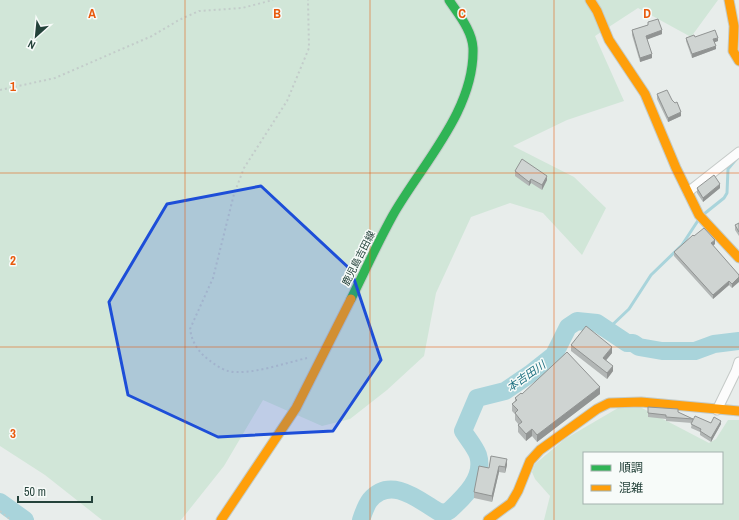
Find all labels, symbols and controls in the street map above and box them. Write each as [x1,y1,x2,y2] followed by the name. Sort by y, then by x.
[88,5,96,22] text: A
[273,5,281,22] text: B
[458,5,466,22] text: C
[643,5,651,22] text: D
[16,16,56,56] north arrow
[25,37,38,53] text: N
[10,78,16,95] text: 1
[339,229,378,288] street label: 鹿児島吉田線
[10,252,16,269] text: 2
[504,357,549,394] water label: 本吉田川
[10,425,16,442] text: 3
[583,452,723,504] legend
[619,460,643,476] text: 順調
[18,478,92,504] scale bar
[619,480,643,496] text: 混雑
[24,484,46,500] text: 50 m

